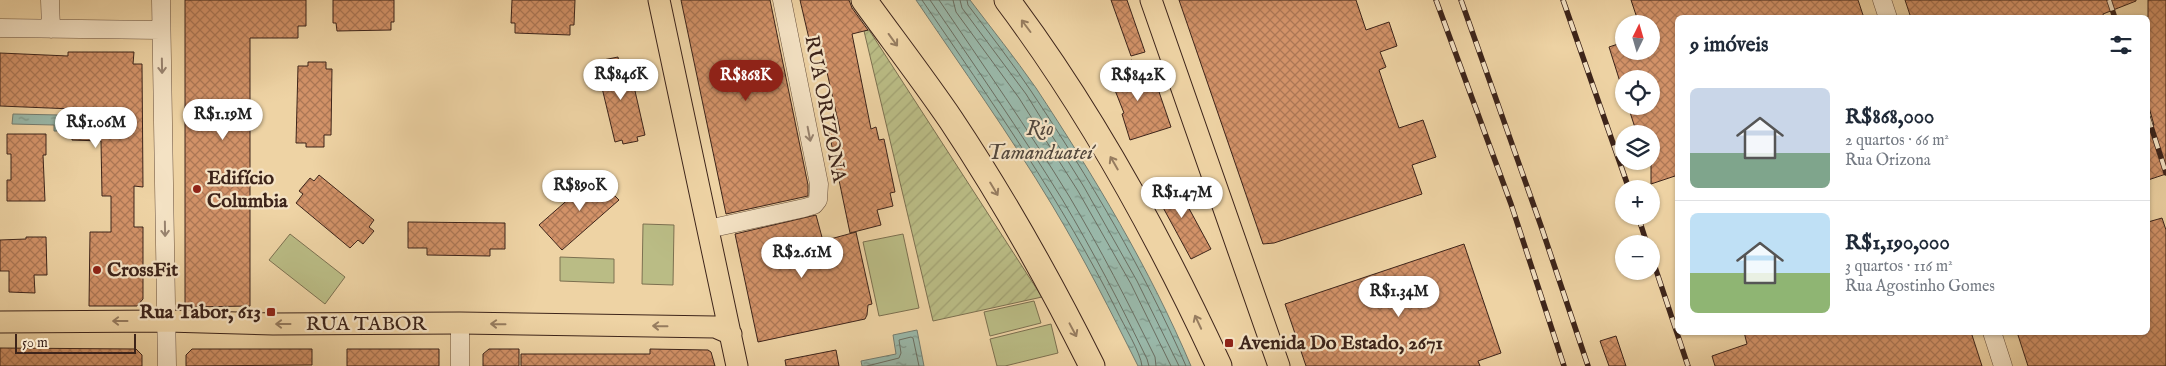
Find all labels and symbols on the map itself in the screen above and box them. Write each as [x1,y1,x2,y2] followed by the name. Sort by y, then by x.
[1615,15,1660,60] north arrow
[1021,20,1032,33] one-way arrow
[798,33,852,185] street label: RUA ORIZONA
[888,33,898,47] one-way arrow
[157,58,167,74] one-way arrow
[580,58,662,101] pin: R$846K
[705,59,787,102] pin: R$868K
[1097,59,1179,102] pin: R$842K
[177,98,269,141] pin: R$1.19M
[50,106,142,149] pin: R$1.06M
[987,116,1097,167] water label: Rio Tamanduateí
[805,125,814,141] one-way arrow
[1109,156,1119,170] one-way arrow
[207,166,288,214] place label: Edifício Columbia
[539,170,621,212] pin: R$890K
[1136,176,1228,219] pin: R$1.47M
[989,181,999,195] one-way arrow
[191,183,203,195] marker: Edifício Columbia
[160,220,170,236] one-way arrow
[756,236,848,279] pin: R$2.61M
[107,258,178,283] place label: CrossFit
[91,264,103,276] marker: CrossFit
[1353,276,1445,318] pin: R$1.34M
[139,300,261,325] place label: Rua Tabor, 613
[265,306,277,318] marker: Rua Tabor, 613
[306,312,427,337] street label: RUA TABOR
[1193,315,1203,330] one-way arrow
[113,316,129,326] one-way arrow
[275,319,292,329] one-way arrow
[490,319,506,329] one-way arrow
[652,322,668,331] one-way arrow
[1069,322,1079,337] one-way arrow
[15,331,136,354] scale bar
[1238,331,1443,356] place label: Avenida Do Estado, 2671
[1223,337,1235,349] marker: Avenida Do Estado, 2671

